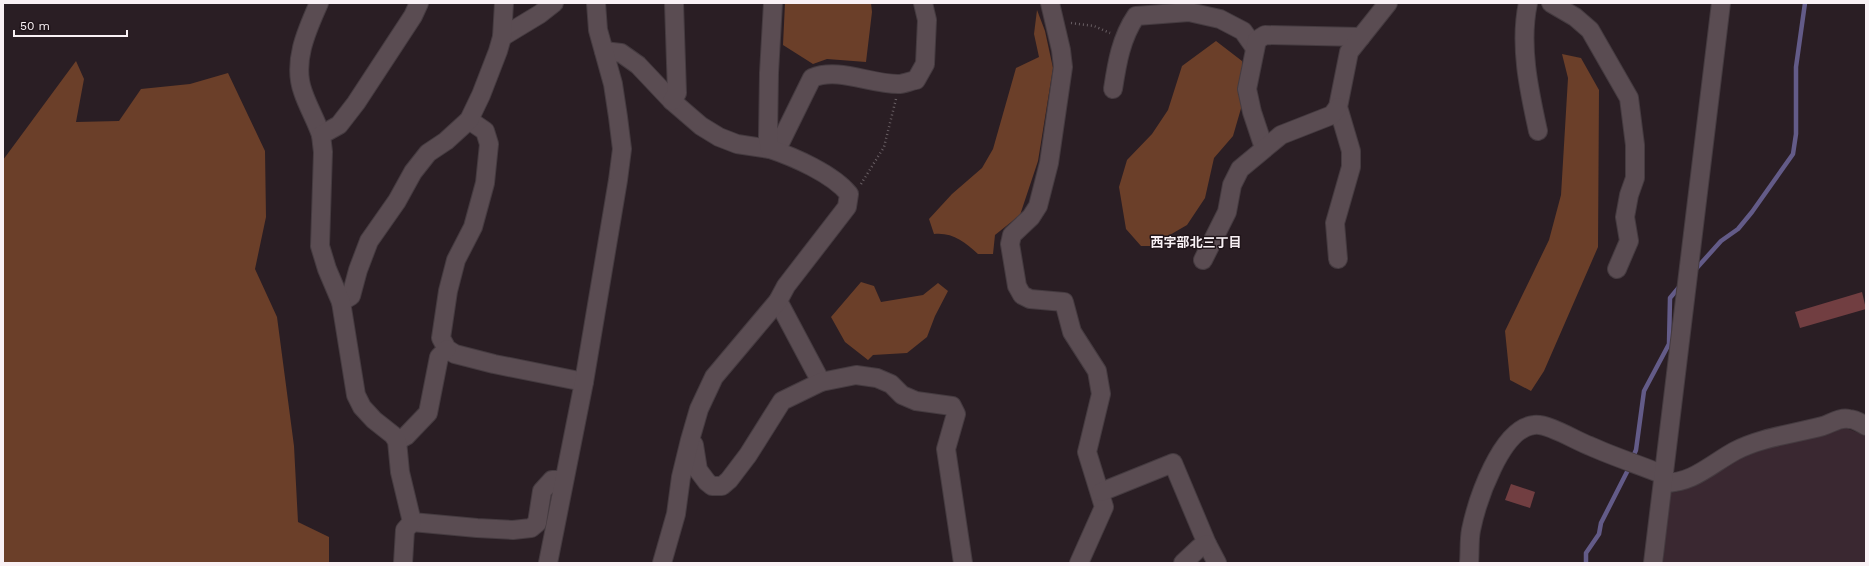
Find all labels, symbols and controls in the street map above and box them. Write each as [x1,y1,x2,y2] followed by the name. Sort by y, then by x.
[14,12,127,38] scale bar
[20,19,50,33] text: 50 m
[1150,235,1242,250] district label: 西宇部北三丁目

